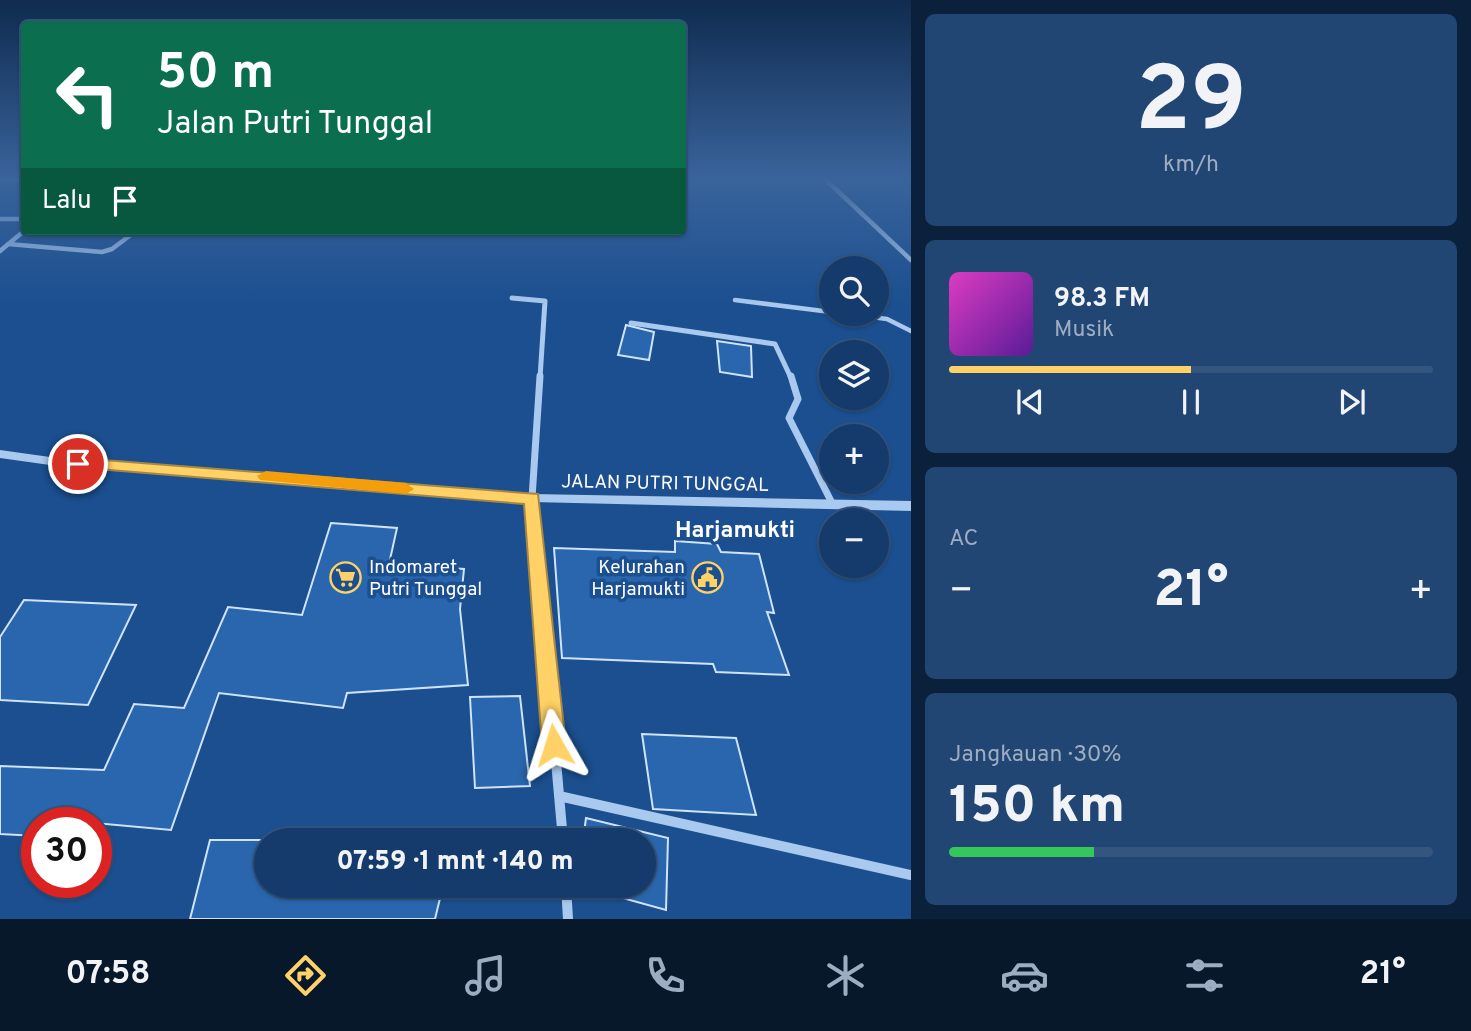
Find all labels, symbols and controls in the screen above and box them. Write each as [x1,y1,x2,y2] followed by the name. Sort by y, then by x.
[157,44,274,106] text: 50 m
[1135,48,1247,163] text: 29
[42,49,133,140] icon: left
[157,105,433,145] text: Jalan Putri Tunggal
[1163,151,1219,180] text: km/h
[106,182,144,220] icon: arrive
[42,185,92,218] text: Lalu
[819,256,889,578] map controls
[819,256,889,326] button: search
[1054,283,1150,316] text: 98.3 FM
[1054,316,1114,345] text: Musik
[819,340,889,410] button: layers
[1011,383,1049,421] icon: previous
[1172,383,1210,421] icon: pause
[1333,383,1371,421] icon: next
[819,424,889,494] button: +
[48,434,108,494] pin
[59,445,97,483] icon: arrive
[561,470,769,498] street label: JALAN PUTRI TUNGGAL
[819,508,889,578] button: −
[675,517,795,546] district label: Harjamukti
[949,525,978,554] text: AC
[369,556,482,602] place label: Indomaret Putri Tunggal
[591,556,685,602] place label: Kelurahan Harjamukti
[1154,559,1228,625] text: 21°
[329,560,363,594] supermarket icon: Indomaret Putri Tunggal
[691,560,725,594] public building icon: Kelurahan Harjamukti
[949,568,974,617] text: −
[1408,568,1433,617] text: +
[517,708,591,782] position arrow
[949,741,1122,770] text: Jangkauan · 30%
[949,775,1125,841] text: 150 km
[21,807,112,898] speed limit sign: 30
[337,846,573,879] text: 07:59 · 1 mnt · 140 m
[281,951,330,1000] icon: directions
[461,951,510,1000] icon: music
[641,951,690,1000] icon: phone
[821,951,870,1000] icon: climate
[1000,951,1049,1000] icon: car
[1180,951,1229,1000] icon: filters
[65,955,150,995] text: 07:58
[1360,955,1406,995] text: 21°

